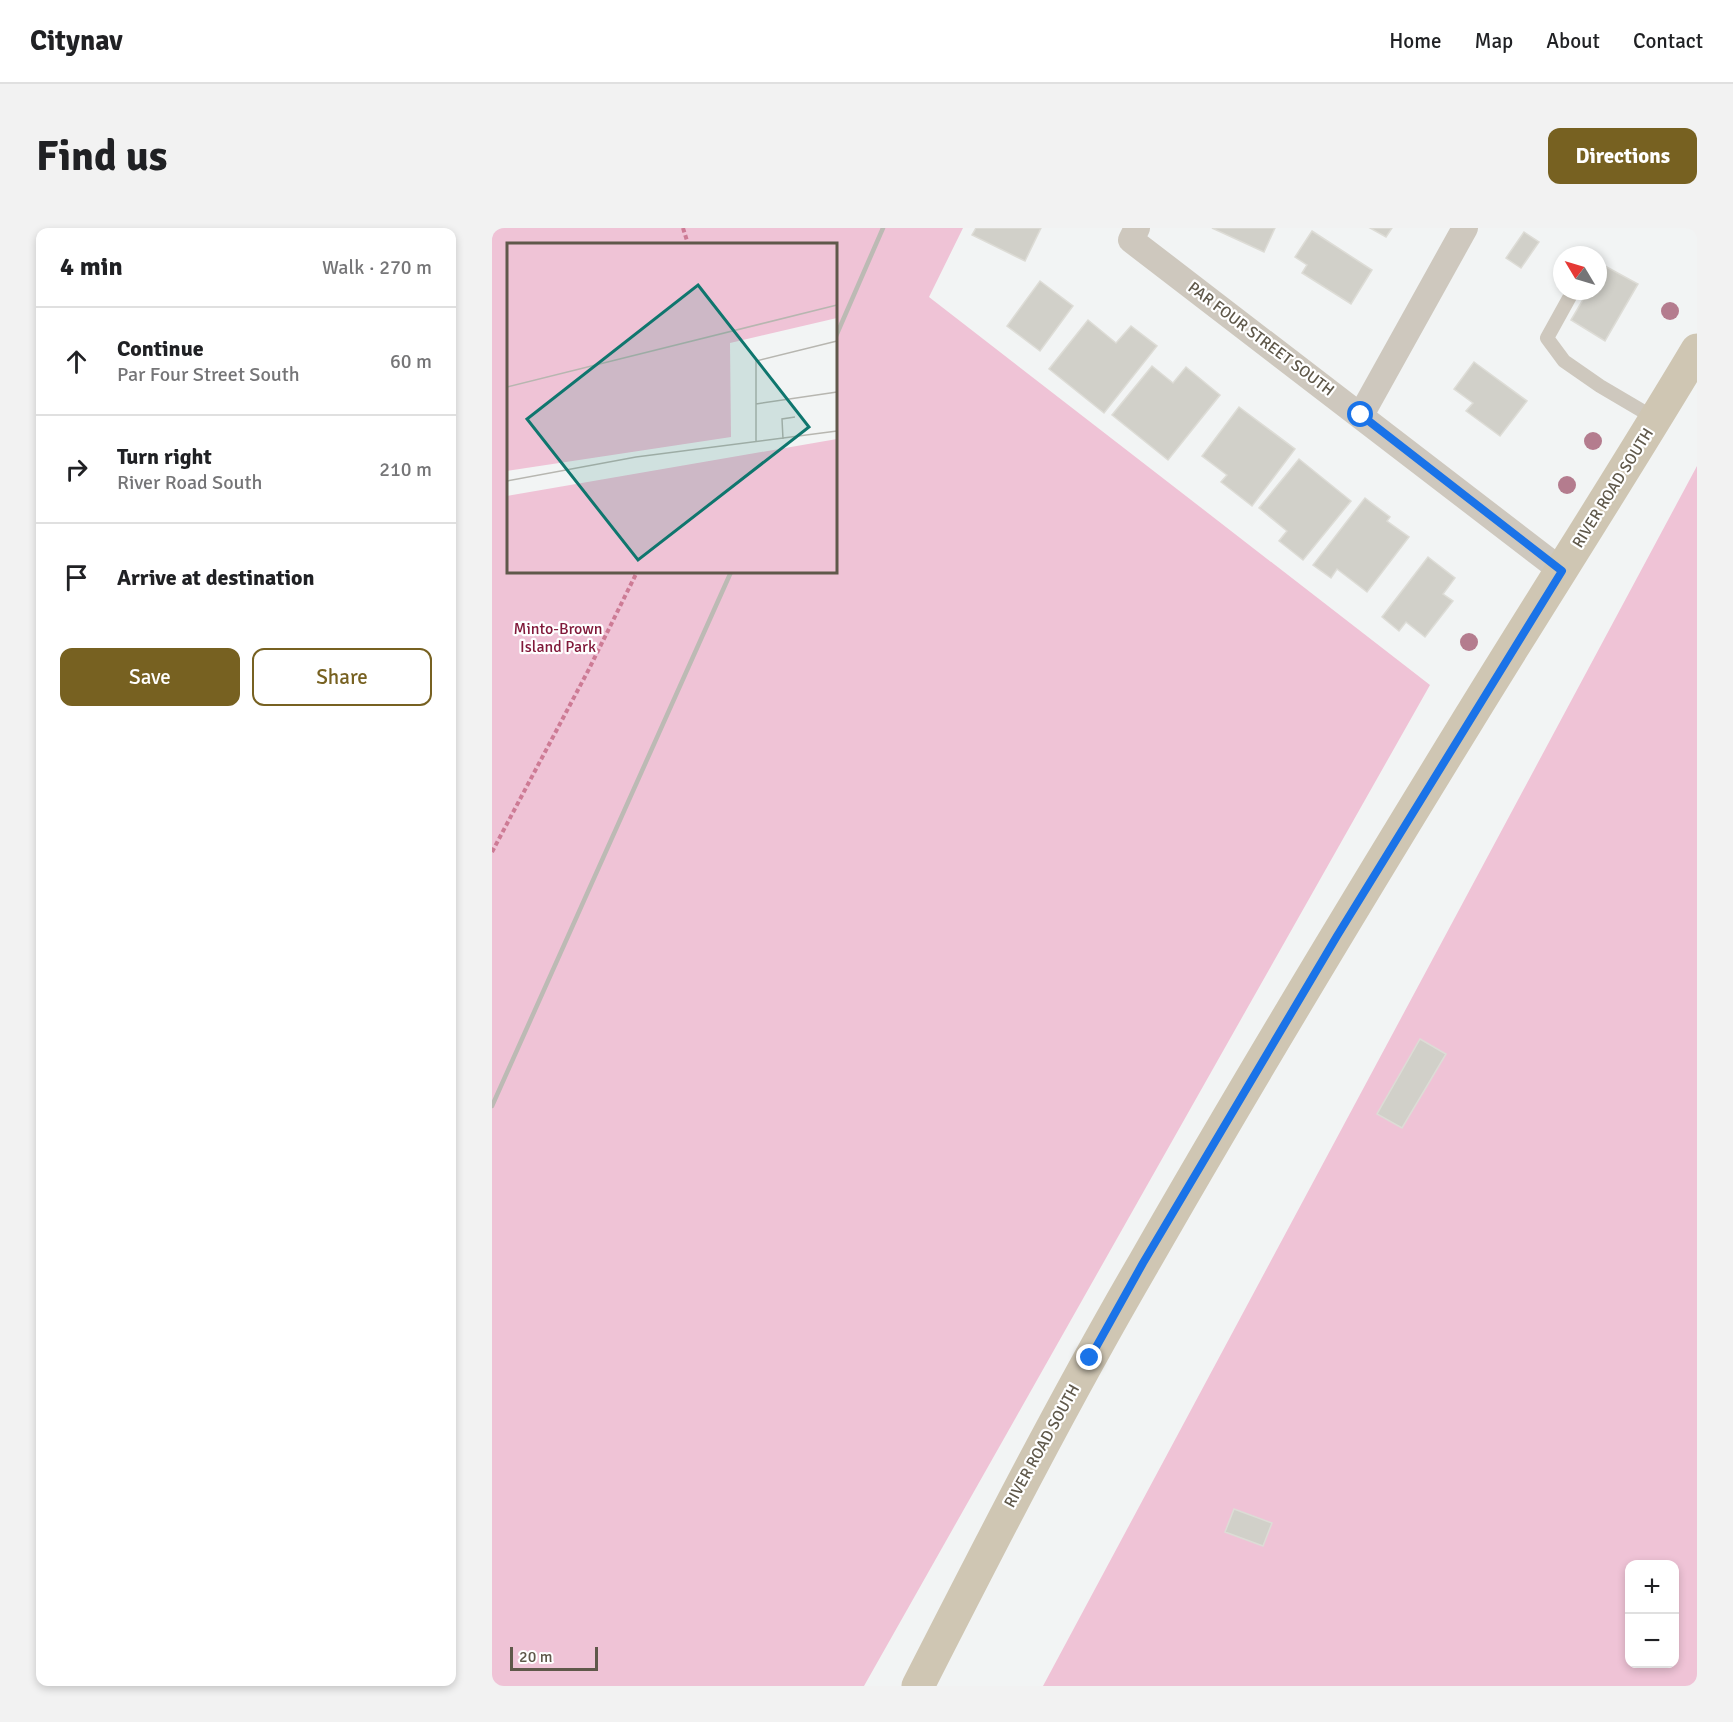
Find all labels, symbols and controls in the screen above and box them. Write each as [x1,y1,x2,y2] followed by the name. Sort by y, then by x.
[30,24,123,58] text: Citynav
[1389,28,1442,54] text: Home
[1475,28,1513,54] text: Map
[1546,28,1600,54] text: About
[1633,28,1703,54] text: Contact
[1548,128,1697,184] button: Directions
[36,131,167,182] text: Find us
[507,243,837,573] inset map
[1553,246,1607,300] north arrow
[60,251,123,283] text: 4 min
[322,255,432,280] text: Walk · 270 m
[1184,277,1338,401] street label: PAR FOUR STREET SOUTH
[117,335,204,362] text: Continue
[60,345,93,378] icon: ahead
[390,349,432,374] text: 60 m
[117,362,300,387] text: Par Four Street South
[1347,401,1373,427] route start
[1568,424,1658,552] street label: RIVER ROAD SOUTH
[117,443,212,470] text: Turn right
[60,453,93,486] icon: right
[379,457,432,482] text: 210 m
[117,470,262,495] text: River Road South
[60,561,93,594] icon: arrive
[117,564,314,591] text: Arrive at destination
[514,619,602,657] park label: Minto-Brown Island Park
[60,648,240,706] button: Save
[252,648,432,706] button: Share
[1076,1344,1102,1370] route end
[1000,1381,1084,1511] street label: RIVER ROAD SOUTH
[1625,1560,1679,1668] map controls
[1625,1560,1679,1614] button: +
[1625,1614,1679,1668] button: −
[510,1644,598,1672] scale bar
[519,1647,553,1667] text: 20 m

